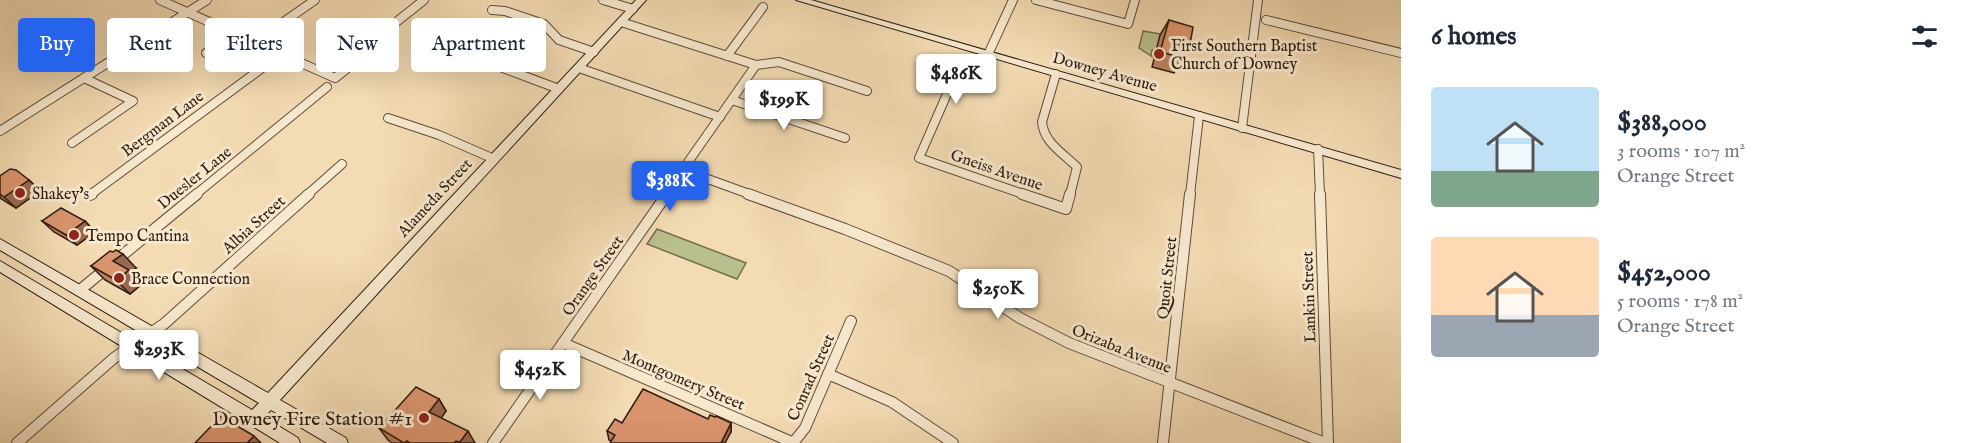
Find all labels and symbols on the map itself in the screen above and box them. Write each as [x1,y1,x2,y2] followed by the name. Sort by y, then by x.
[1171,37,1318,75] place label: First Southern Baptist Church of Downey
[1152,47,1166,61] marker: First Southern Baptist Church of Downey
[1050,48,1159,97] street label: Downey Avenue
[914,54,998,105] pin: $486K
[742,80,826,131] pin: $199K
[118,87,208,162] street label: Bergman Lane
[154,143,236,214] street label: Duesler Lane
[947,146,1045,196] street label: Gneiss Avenue
[393,154,477,243] street label: Alameda Street
[628,161,712,212] pin: $388K
[32,185,90,205] place label: Shakey's
[13,186,27,200] marker: Shakey's
[218,192,290,260] street label: Albia Street
[86,227,189,247] place label: Tempo Cantina
[67,228,81,242] marker: Tempo Cantina
[559,232,629,320] street label: Orange Street
[1154,235,1182,320] street label: Quoit Street
[1298,250,1322,343] street label: Lankin Street
[956,269,1040,320] pin: $250K
[131,270,251,290] place label: Brace Connection
[112,271,126,285] marker: Brace Connection
[1069,321,1174,379] street label: Orizaba Avenue
[117,330,201,381] pin: $293K
[784,331,840,424] street label: Conrad Street
[619,346,748,416] street label: Montgomery Street
[498,350,582,401] pin: $452K
[212,407,412,432] place label: Downey Fire Station #1
[417,411,431,425] marker: Downey Fire Station #1

